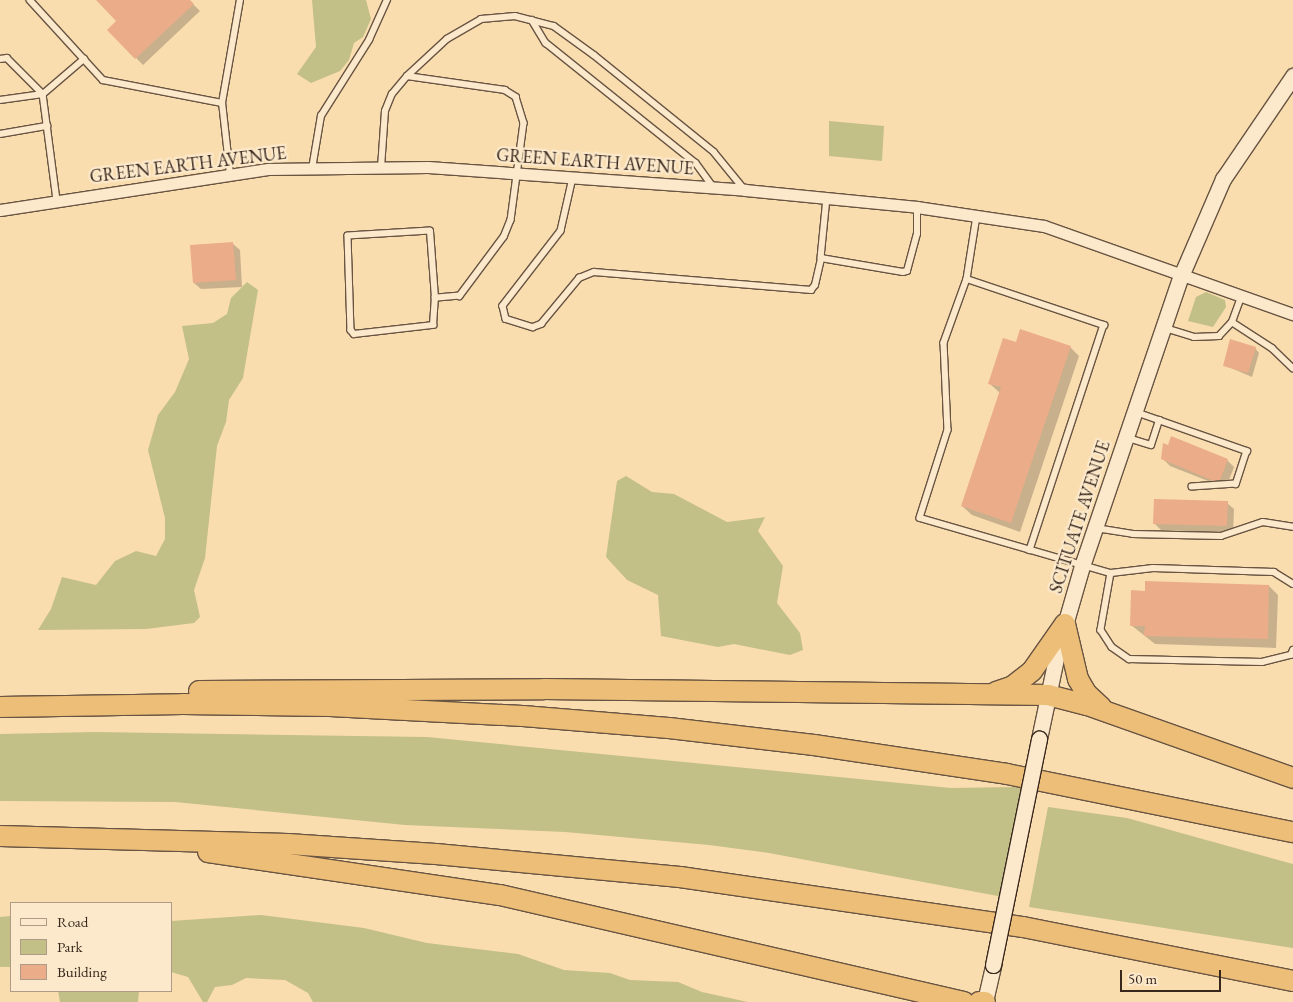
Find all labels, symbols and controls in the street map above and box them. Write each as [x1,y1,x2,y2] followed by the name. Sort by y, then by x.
[88,142,288,188] street label: GREEN EARTH AVENUE
[496,144,694,180] street label: GREEN EARTH AVENUE
[1045,438,1115,596] street label: SCITUATE AVENUE
[10,902,172,992] legend
[57,912,88,931] text: Road
[57,937,83,956] text: Park
[1123,960,1224,992] scale bar
[57,962,107,981] text: Building
[1128,969,1157,988] text: 50 m

